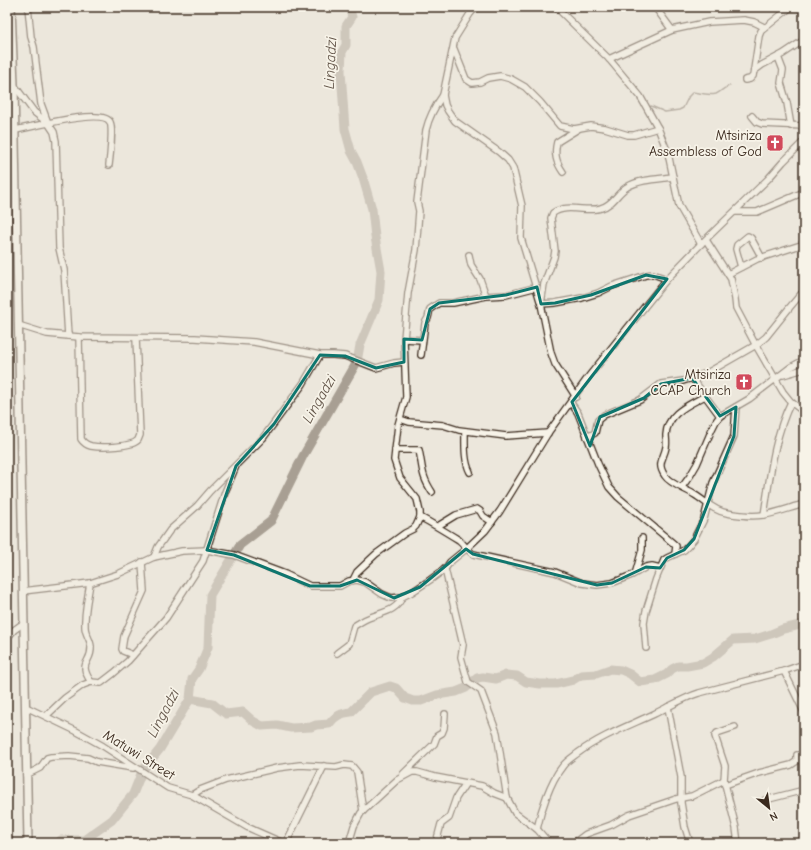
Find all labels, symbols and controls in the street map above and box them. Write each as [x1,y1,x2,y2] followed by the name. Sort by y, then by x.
[320,36,340,90] water label: Lingadzi
[649,127,762,160] place label: Mtsiriza Assembless of God
[765,133,785,153] church icon: Mtsiriza Assembless of God
[651,366,731,399] place label: Mtsiriza CCAP Church
[298,371,340,426] water label: Lingadzi
[734,372,754,392] church icon: Mtsiriza CCAP Church
[143,685,184,740] water label: Lingadzi
[100,726,179,784] street label: Matuwi Street
[749,788,789,828] north arrow
[767,809,780,824] text: N

